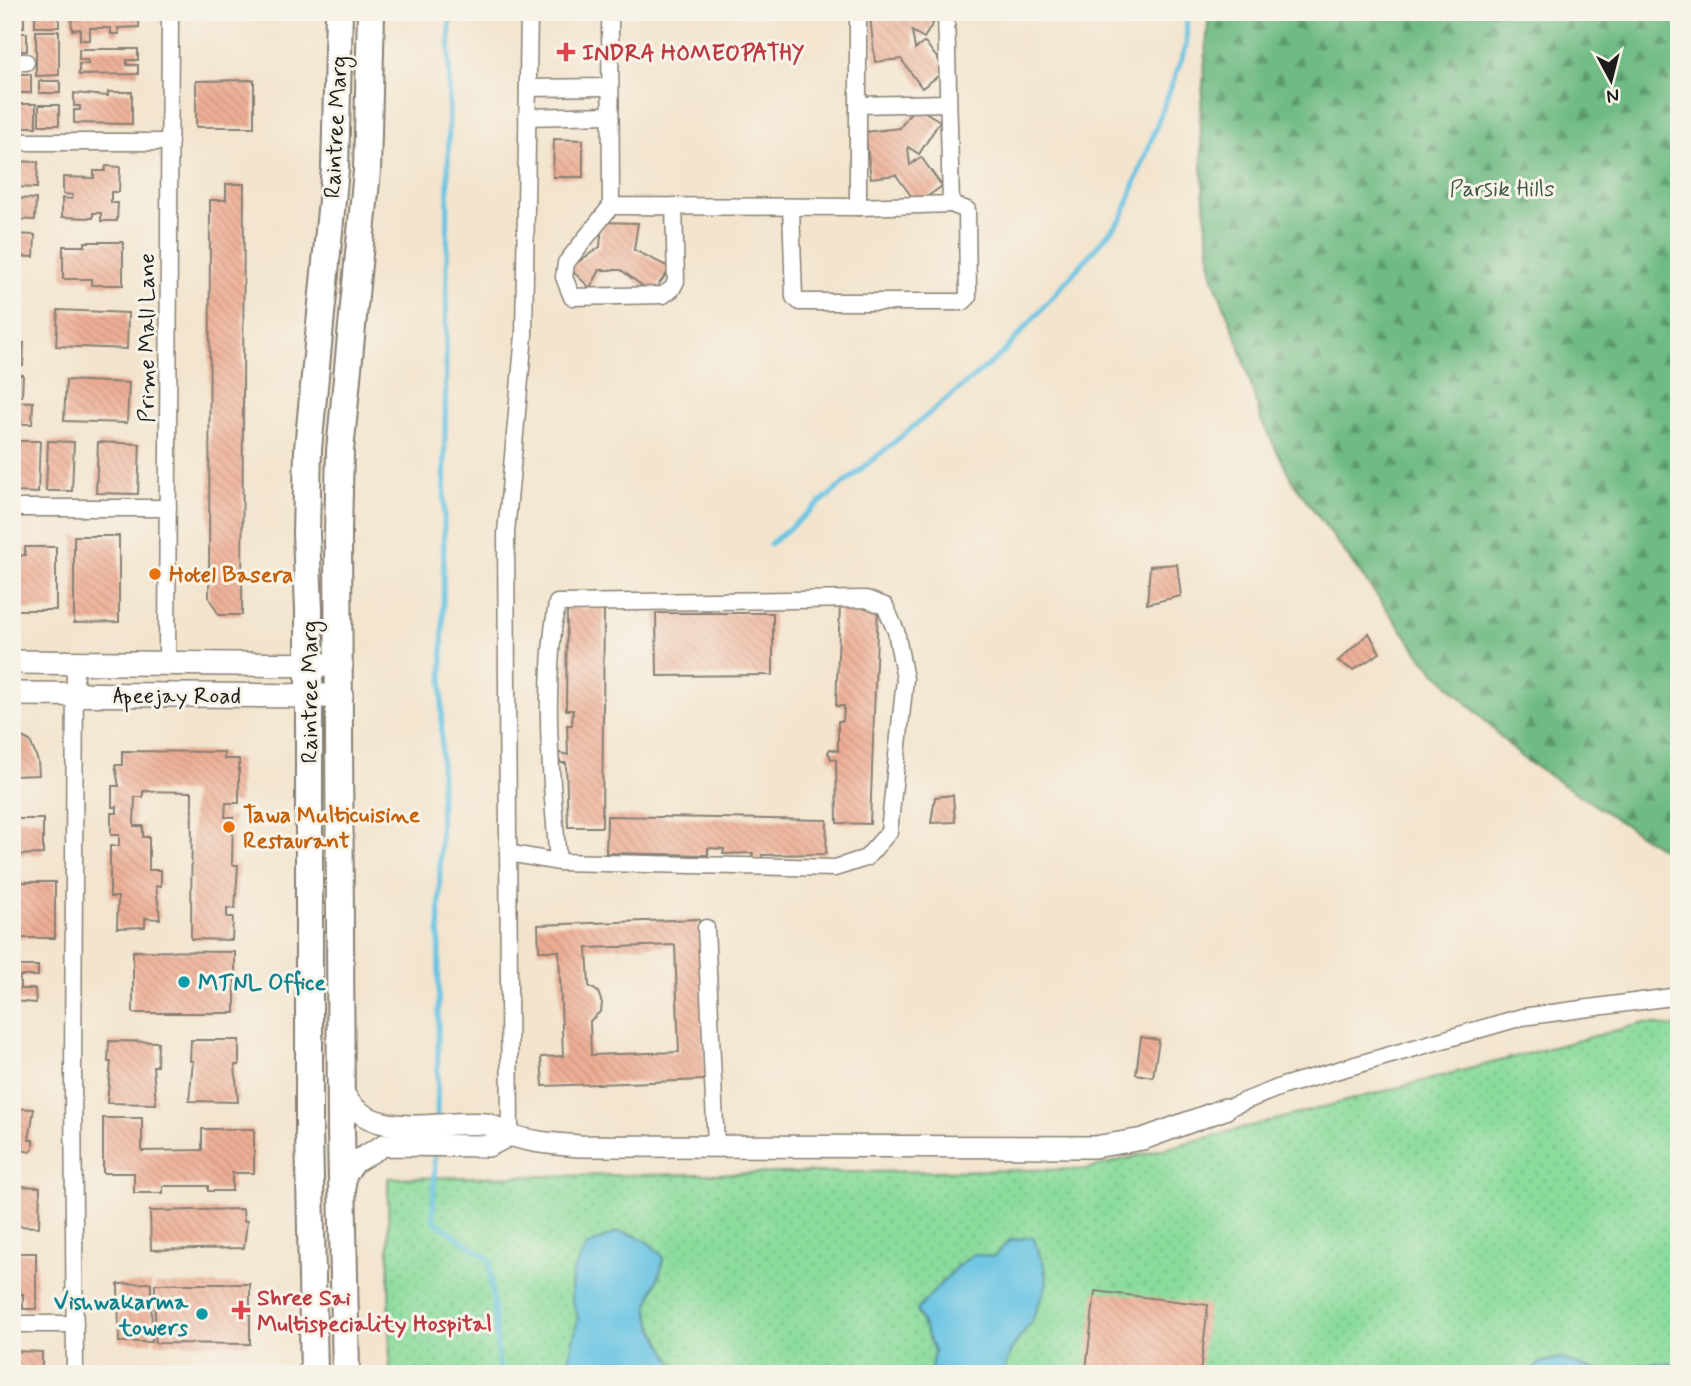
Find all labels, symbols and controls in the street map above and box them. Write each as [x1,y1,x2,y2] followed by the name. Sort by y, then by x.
[582,39,804,69] place label: INDRA HOMEOPATHY
[556,42,576,62] marker: INDRA HOMEOPATHY
[1576,46,1646,116] north arrow
[318,55,358,199] street label: Raintree Marg
[1605,82,1621,109] text: N
[1449,175,1555,205] park label: Parsik Hills
[133,253,163,423] street label: Prime Mall Lane
[169,561,293,591] place label: Hotel Basera
[147,566,163,582] marker: Hotel Basera
[296,621,328,763] street label: Raintree Marg
[113,682,241,713] street label: Apeejay Road
[243,801,421,857] place label: Tawa Multicuisine Restaurant
[221,819,237,835] marker: Tawa Multicuisine Restaurant
[198,969,326,999] place label: MTNL Office
[176,974,192,990] marker: MTNL Office
[257,1284,492,1340] place label: Shree Sai Multispeciality Hospital
[54,1288,189,1344] place label: Vishwakarma towers
[231,1300,251,1320] marker: Shree Sai Multispeciality Hospital
[194,1306,210,1322] marker: Vishwakarma towers

